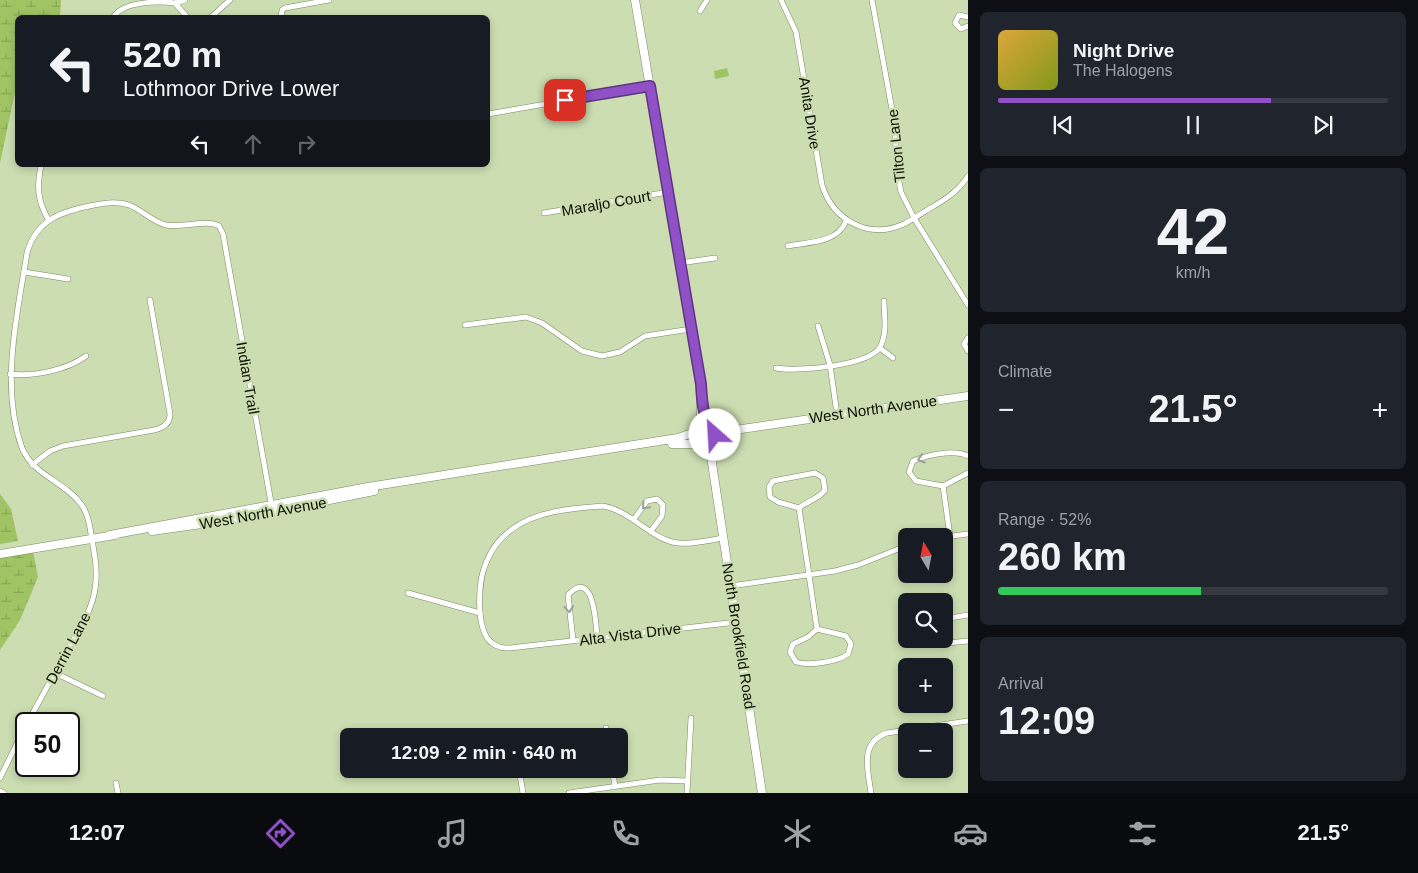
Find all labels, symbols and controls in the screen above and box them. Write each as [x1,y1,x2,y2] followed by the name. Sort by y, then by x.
[40,35,105,100] icon: left
[123,35,222,74] text: 520 m
[1073,40,1174,61] text: Night Drive
[1073,62,1173,79] text: The Halogens
[796,75,824,151] street label: Anita Drive
[123,76,339,101] text: Lothmoor Drive Lower
[544,79,586,121] pin
[551,86,579,114] icon: arrive
[884,108,908,184] street label: Tilton Lane
[1049,111,1077,139] icon: previous
[1179,111,1207,139] icon: pause
[1309,111,1337,139] icon: next
[186,130,214,158] icon: left
[239,130,267,158] icon: ahead
[292,130,320,158] icon: right
[560,187,653,219] street label: Maraljo Court
[1157,195,1229,268] text: 42
[1176,264,1210,281] text: km/h
[233,340,263,416] street label: Indian Trail
[998,363,1052,380] text: Climate
[1148,388,1238,430] text: 21.5°
[808,392,938,426] street label: West North Avenue
[998,394,1014,425] text: −
[1372,394,1388,425] text: +
[688,408,740,460] position arrow
[917,454,925,464] one-way arrow
[198,493,328,533] street label: West North Avenue
[642,500,651,509] one-way arrow
[998,511,1091,528] text: Range · 52%
[898,528,952,582] north arrow
[898,528,953,778] map controls
[998,536,1127,578] text: 260 km
[719,562,759,710] street label: North Brookfield Road
[898,593,953,648] button: search
[563,605,574,613] one-way arrow
[42,609,94,687] street label: Derrin Lane
[578,619,682,649] street label: Alta Vista Drive
[898,658,953,713] button: +
[998,675,1043,692] text: Arrival
[998,700,1095,742] text: 12:09
[15,712,80,777] speed limit sign: 50
[898,723,953,778] button: −
[391,742,577,763] text: 12:09 · 2 min · 640 m
[263,816,298,851] icon: directions
[435,816,470,851] icon: music
[608,816,643,851] icon: phone
[780,816,815,851] icon: climate
[953,816,988,851] icon: car
[1125,816,1160,851] icon: filters
[69,820,125,845] text: 12:07
[1298,820,1349,845] text: 21.5°

